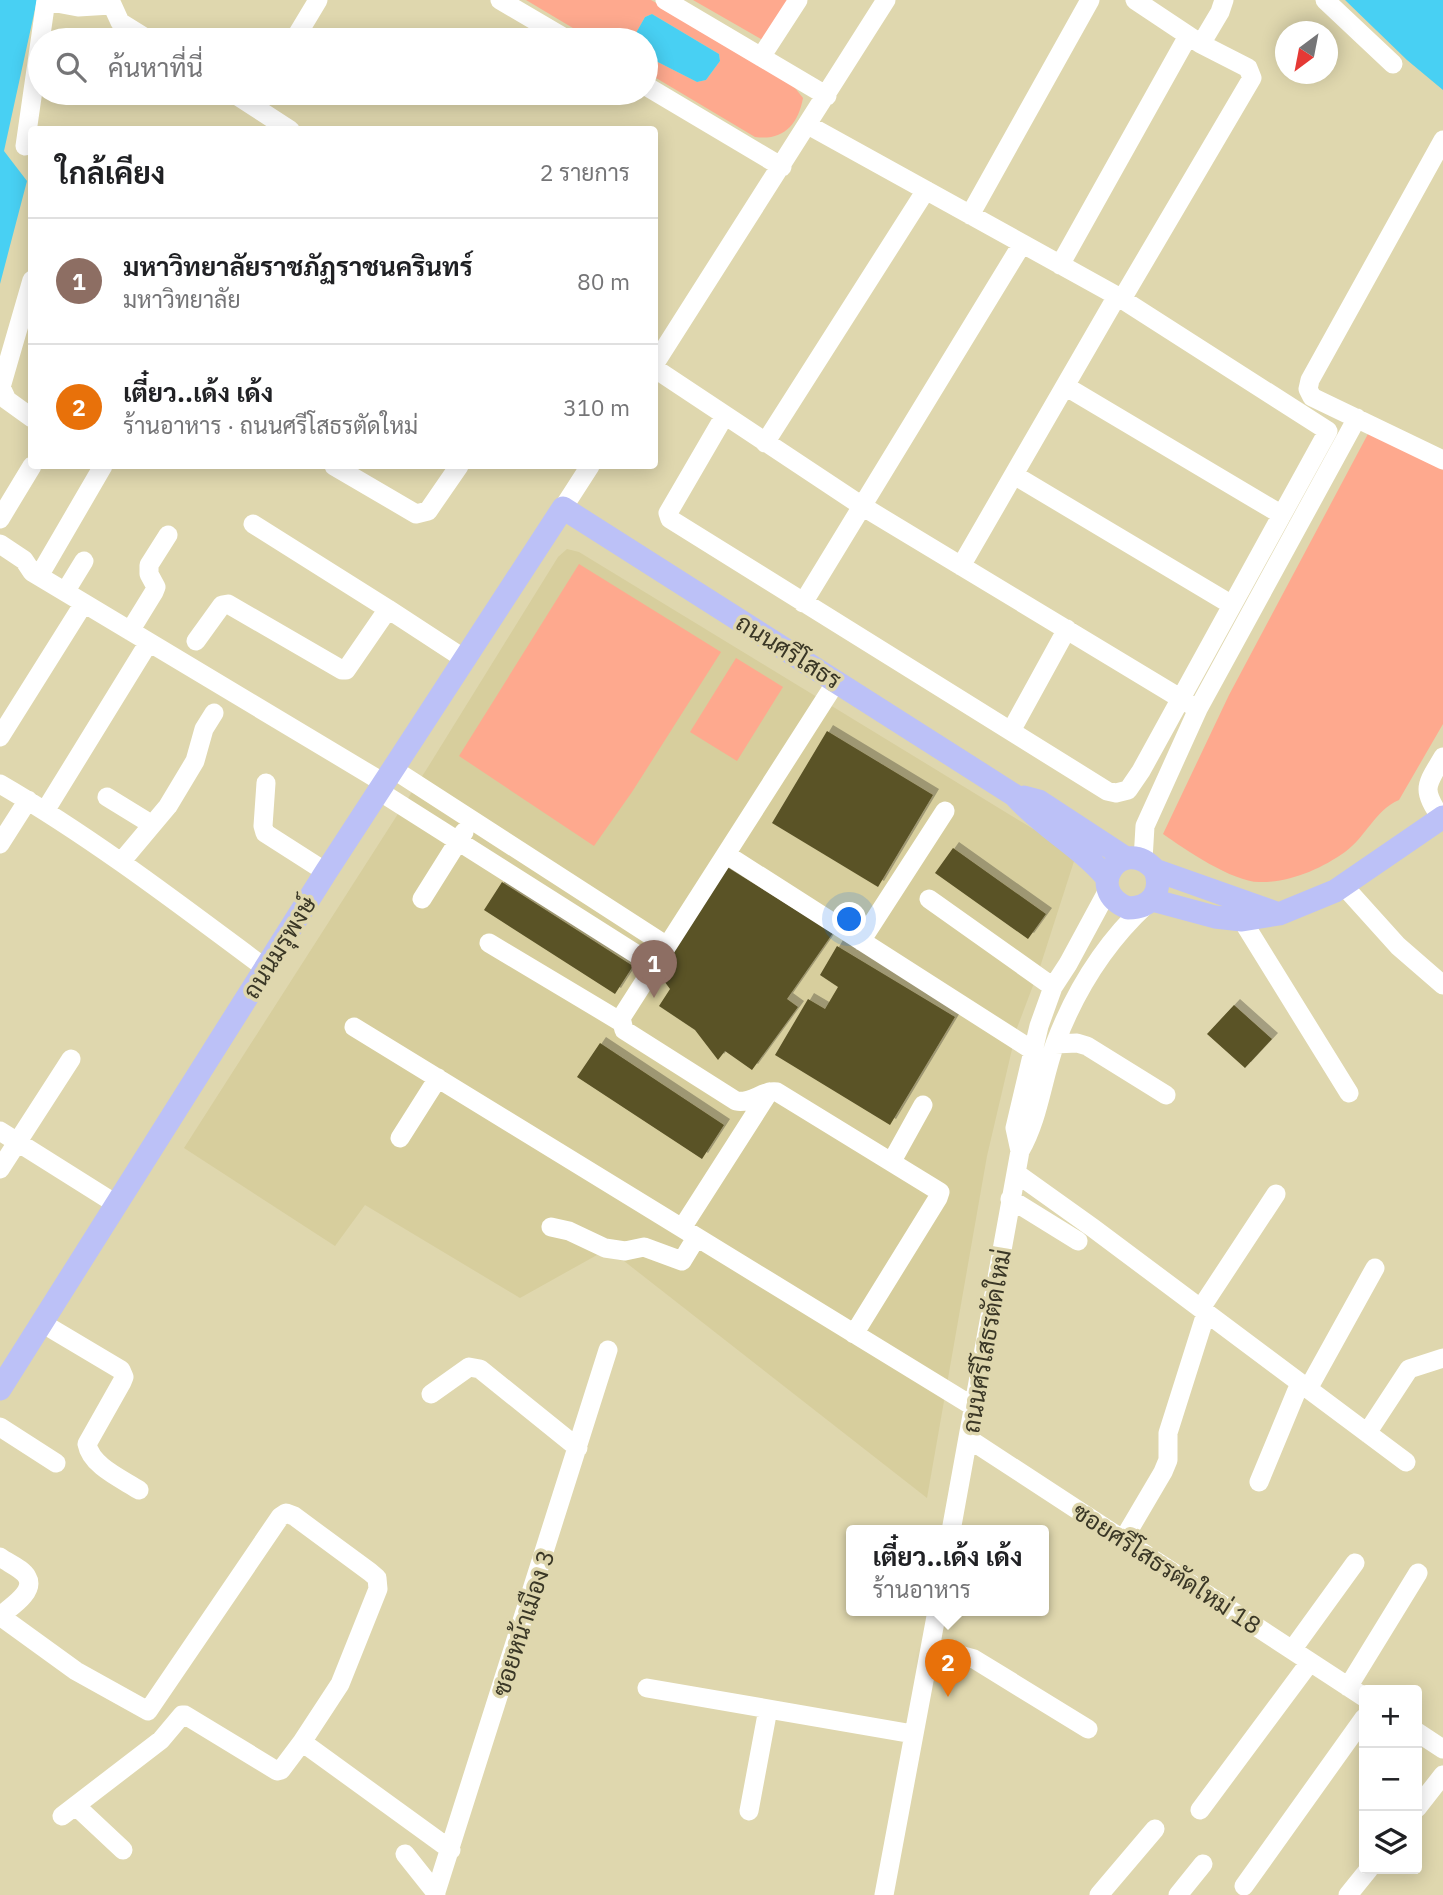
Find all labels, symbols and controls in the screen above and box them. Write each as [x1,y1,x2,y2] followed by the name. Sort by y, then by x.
[1275,21,1338,84] north arrow
[28,28,658,105] search box
[52,48,90,86] icon: search
[108,50,203,84] text: ค้นหาที่นี่
[56,153,165,192] text: ใกล้เคียง
[540,157,630,187] text: 2 รายการ
[123,249,473,283] text: มหาวิทยาลัยราชภัฏราชนครินทร์
[72,266,86,296] text: 1
[577,266,630,296] text: 80 m
[123,284,241,314] text: มหาวิทยาลัย
[123,375,273,409] text: เตี๋ยว..เด้ง เด้ง
[72,392,86,422] text: 2
[563,392,630,422] text: 310 m
[123,410,418,440] text: ร้านอาหาร · ถนนศรีโสธรตัดใหม่
[730,606,848,696] street label: ถนนศรีโสธร
[235,889,324,1005] street label: ถนนมรุพงษ์
[832,902,866,936] your location
[631,940,677,998] pin: 1
[954,1247,1018,1435] street label: ถนนศรีโสธรตัดใหม่
[1067,1495,1267,1641] street label: ซอยศรีโสธรตัดใหม่ 18
[846,1525,1049,1616] popup
[872,1539,1023,1573] text: เตี๋ยว..เด้ง เด้ง
[484,1546,562,1700] street label: ซอยหน้าเมือง 3
[872,1574,971,1604] text: ร้านอาหาร
[925,1639,971,1697] pin: 2
[1359,1685,1422,1874] map controls
[1359,1685,1422,1748] button: +
[1359,1748,1422,1811] button: −
[1359,1811,1422,1874] button: layers

